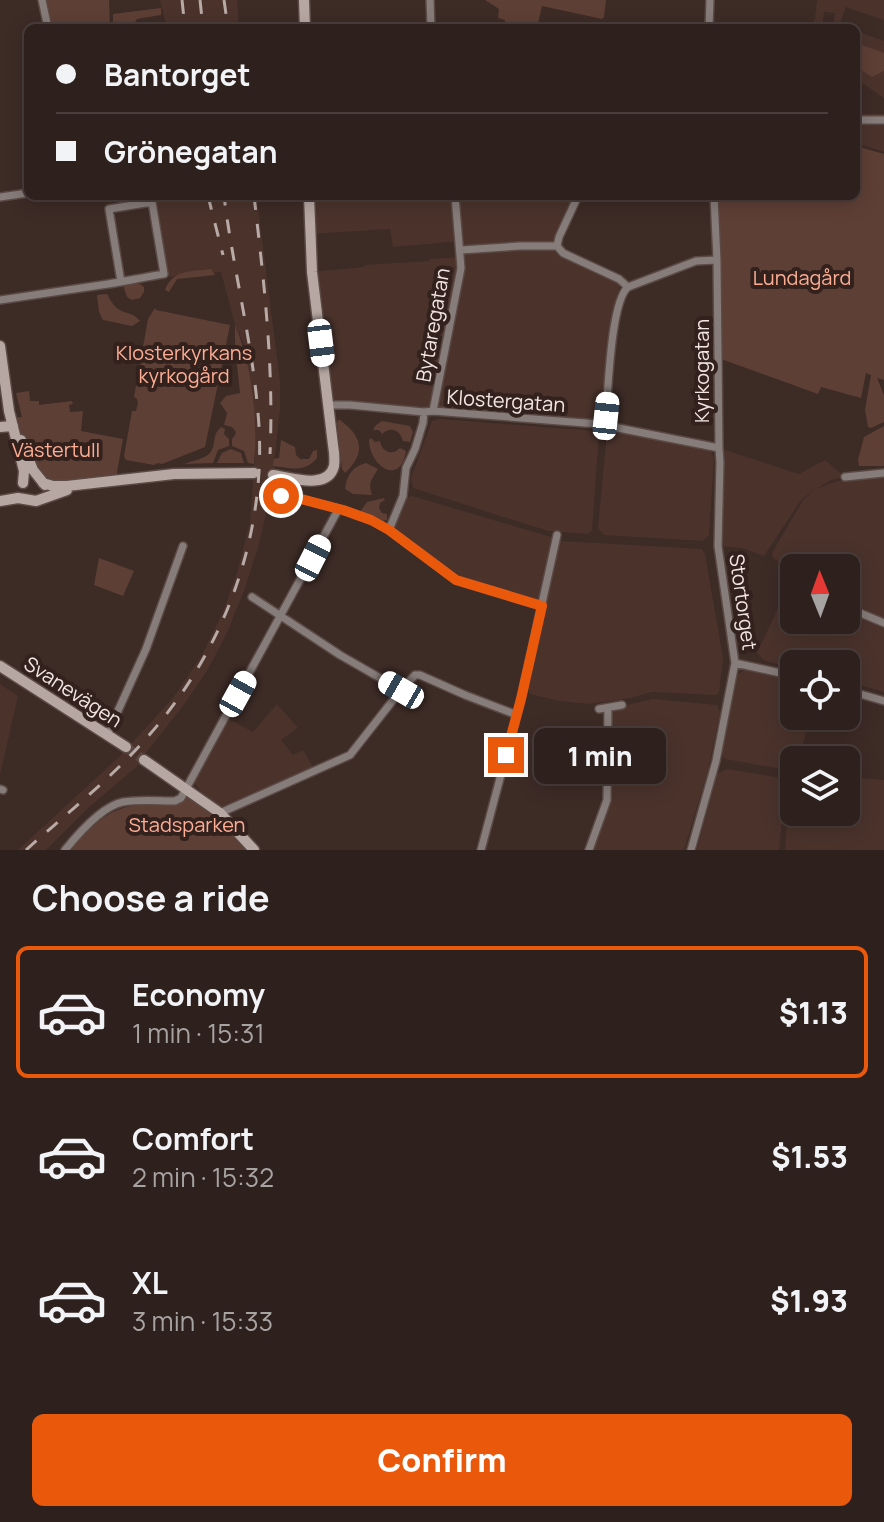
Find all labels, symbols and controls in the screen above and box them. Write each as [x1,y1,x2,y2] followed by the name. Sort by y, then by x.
[104,54,251,95] text: Bantorget
[104,131,278,172] text: Grönegatan
[753,264,851,291] park label: Lundagård
[409,266,456,384] street label: Bytaregatan
[306,318,336,368] car
[688,319,715,423] street label: Kyrkogatan
[116,339,252,389] park label: Klosterkyrkans kyrkogård
[446,383,566,418] street label: Klostergatan
[592,391,620,441] car
[12,436,100,463] park label: Västertull
[263,478,299,514] route start
[291,531,335,585] car
[723,552,764,652] street label: Stortorget
[780,554,860,634] north arrow
[780,554,860,826] map controls
[19,650,128,733] street label: Svanevägen
[780,650,860,730] button: locate
[216,667,260,721] car
[374,668,428,712] car
[534,727,666,783] callout: 1 min
[488,737,524,773] route end
[567,738,633,774] text: 1 min
[780,746,860,826] button: layers
[129,811,245,838] park label: Stadsparken
[32,873,270,922] text: Choose a ride
[132,974,265,1015] text: Economy
[36,976,108,1048] icon: car
[779,992,848,1033] text: $1.13
[132,1015,265,1051] text: 1 min · 15:31
[132,1118,254,1159] text: Comfort
[36,1120,108,1192] icon: car
[771,1136,848,1177] text: $1.53
[132,1159,274,1195] text: 2 min · 15:32
[132,1262,168,1303] text: XL
[36,1264,108,1336] icon: car
[770,1280,848,1321] text: $1.93
[132,1303,273,1339] text: 3 min · 15:33
[32,1414,852,1506] button: Confirm

